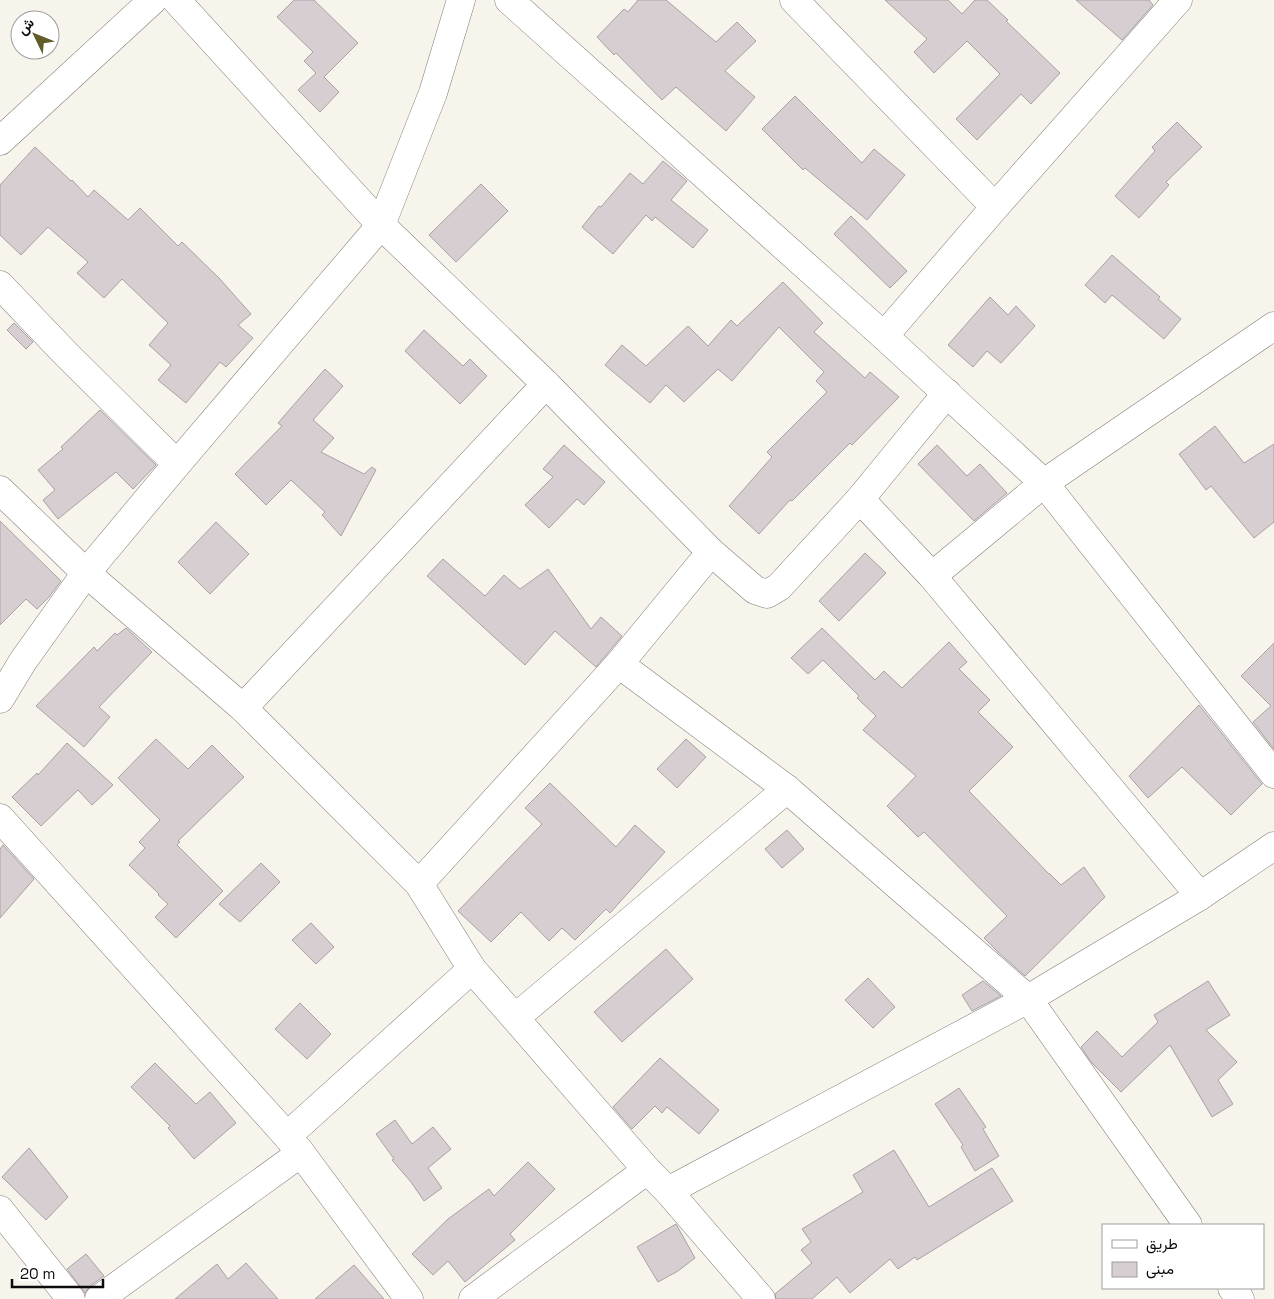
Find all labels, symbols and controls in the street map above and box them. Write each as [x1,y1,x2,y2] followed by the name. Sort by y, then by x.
[10,10,60,60] north arrow
[13,14,38,38] text: ش
[1102,1224,1264,1289] legend
[1146,1234,1178,1254] text: طريق
[12,1256,104,1288] scale bar
[1146,1259,1174,1279] text: مبنى
[20,1264,55,1283] text: 20 m

